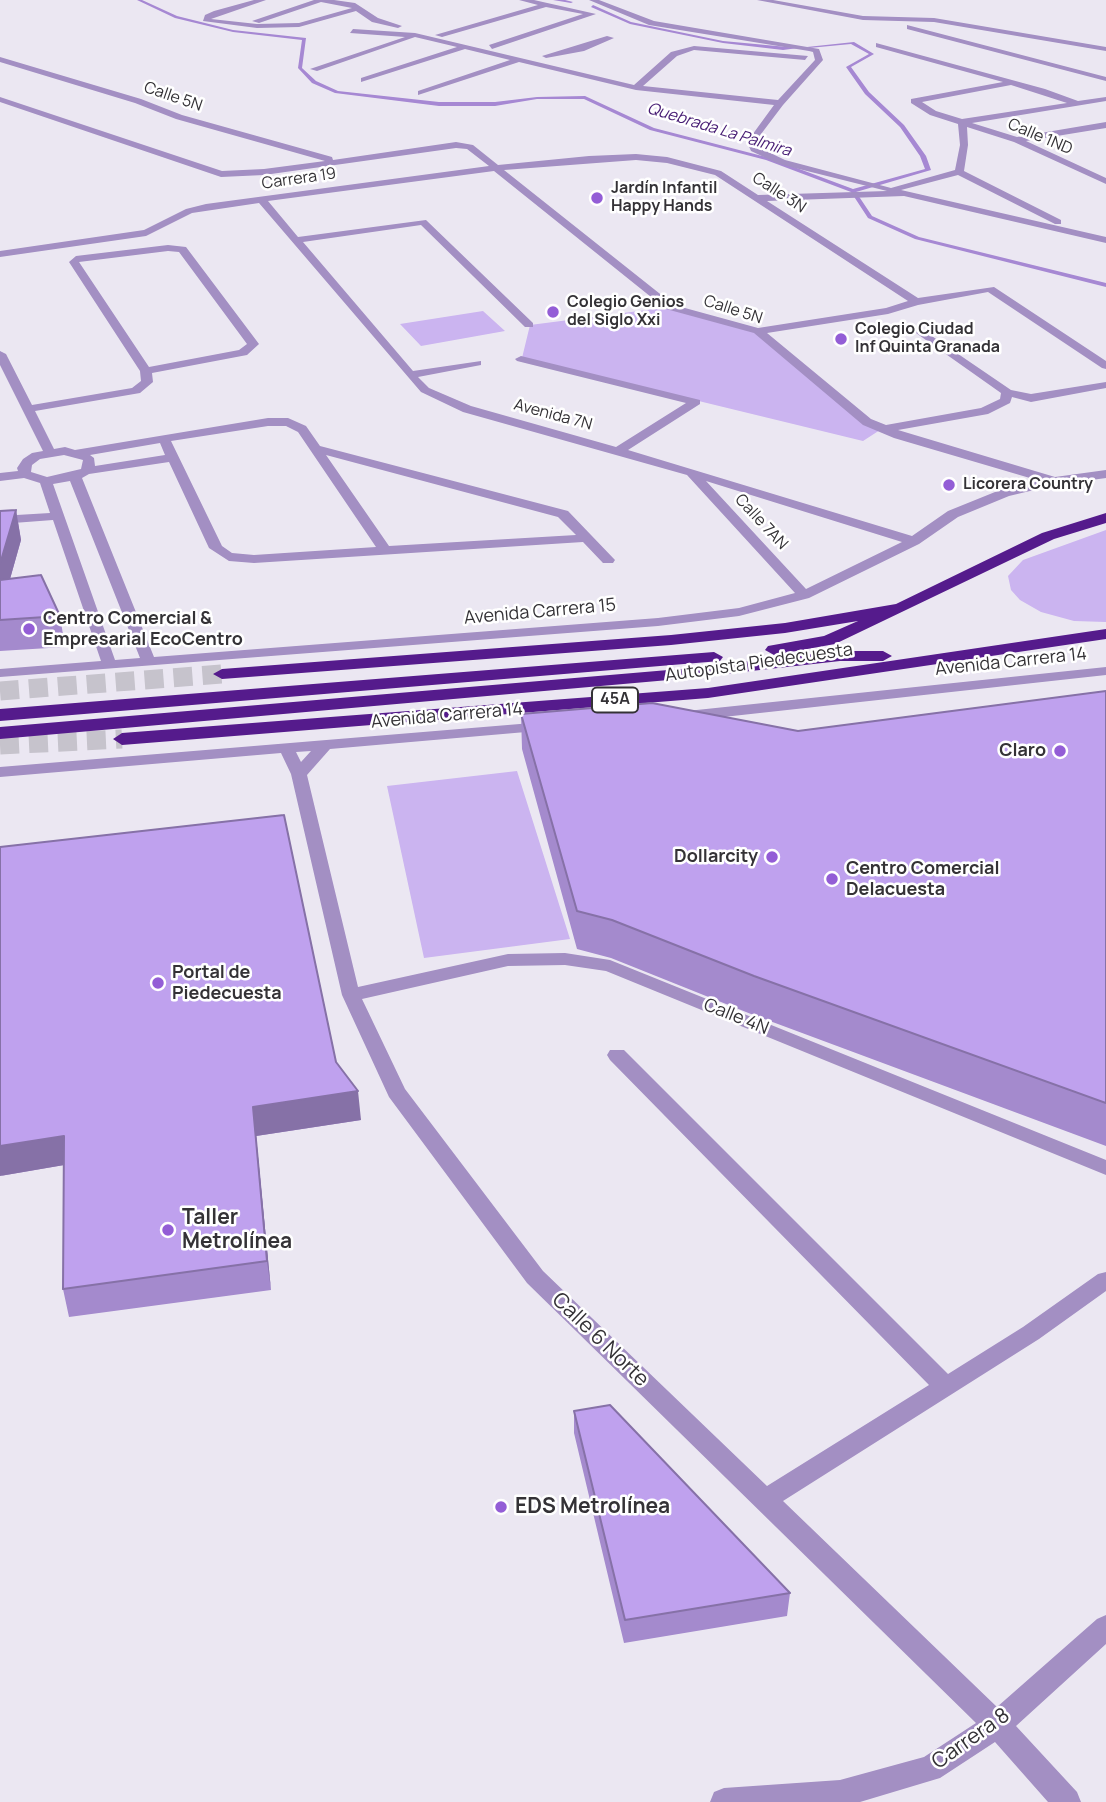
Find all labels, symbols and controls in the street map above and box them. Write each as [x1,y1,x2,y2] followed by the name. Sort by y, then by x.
[141,78,205,116] street label: Calle 5N
[645,99,793,161] water label: Quebrada La Palmira
[1005,115,1075,159] street label: Calle 1ND
[261,164,337,194] street label: Carrera 19
[749,169,809,217] street label: Calle 3N
[611,179,717,217] place label: Jardín Infantil Happy Hands
[589,190,605,206] marker: Jardín Infantil Happy Hands
[701,292,765,328] street label: Calle 5N
[567,293,684,331] place label: Colegio Genios del Siglo Xxi
[545,304,561,320] marker: Colegio Genios del Siglo Xxi
[855,320,1000,358] place label: Colegio Ciudad Inf Quinta Granada
[833,331,849,347] marker: Colegio Ciudad Inf Quinta Granada
[512,395,594,435] street label: Avenida 7N
[963,475,1093,495] place label: Licorera Country
[941,477,957,493] marker: Licorera Country
[731,490,791,554] street label: Calle 7AN
[463,595,617,629] street label: Avenida Carrera 15
[43,608,243,650] place label: Centro Comercial & Empresarial EcoCentro
[21,621,37,637] marker: Centro Comercial & Empresarial EcoCentro
[664,639,854,687] street label: Autopista Piedecuesta
[934,643,1088,681] street label: Avenida Carrera 14
[592,688,638,712] road number: 45A
[370,699,524,733] street label: Avenida Carrera 14
[999,740,1046,762] place label: Claro
[1052,743,1068,759] marker: Claro
[674,846,758,868] place label: Dollarcity
[764,849,780,865] marker: Dollarcity
[846,858,999,900] place label: Centro Comercial Delacuesta
[824,871,840,887] marker: Centro Comercial Delacuesta
[172,962,282,1004] place label: Portal de Piedecuesta
[150,975,166,991] marker: Portal de Piedecuesta
[700,994,772,1040] street label: Calle 4N
[182,1205,292,1255] place label: Taller Metrolínea
[160,1222,176,1238] marker: Taller Metrolínea
[546,1288,654,1392] street label: Calle 6 Norte
[515,1494,670,1520] place label: EDS Metrolínea
[493,1499,509,1515] marker: EDS Metrolínea
[927,1703,1015,1775] street label: Carrera 8

